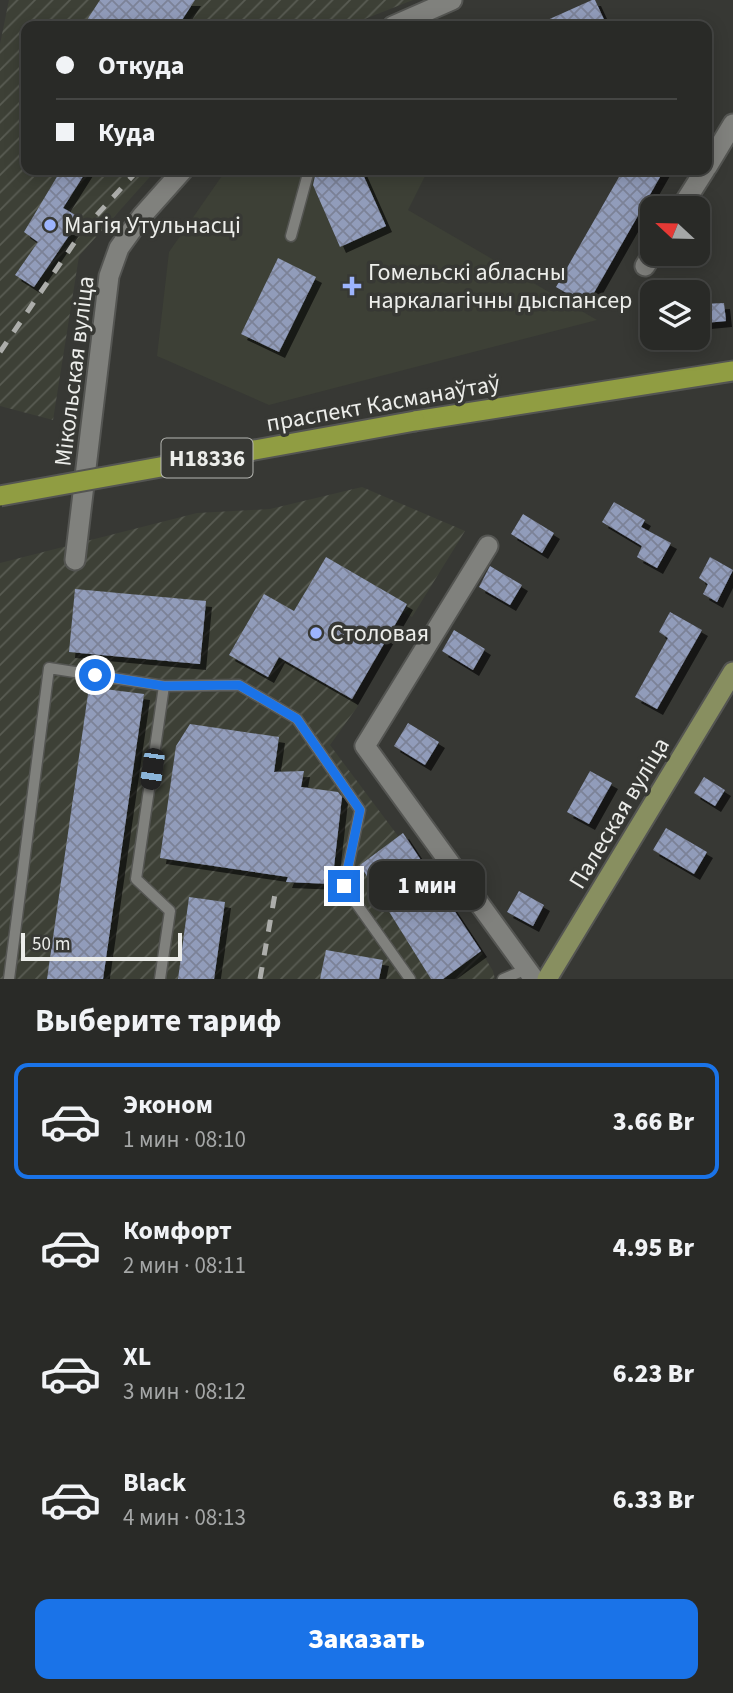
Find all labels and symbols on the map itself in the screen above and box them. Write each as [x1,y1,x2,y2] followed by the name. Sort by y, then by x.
[640,196,710,266] north arrow
[64,208,241,243] place label: Магія Утульнасці
[42,217,58,233] marker: Магія Утульнасці
[368,255,632,318] place label: Гомельскі абласны наркалагічны дыспансер
[45,274,104,468] street label: Мікольская вуліца
[342,276,362,296] marker: Гомельскі абласны наркалагічны дыспансер
[264,366,503,441] street label: праспект Касманаўтаў
[162,438,252,478] road number: Н18336
[330,616,429,651] place label: Столовая
[308,625,324,641] marker: Столовая
[79,659,111,691] route start
[560,731,679,896] street label: Палеская вуліца
[139,747,166,791] car
[368,862,484,910] callout: 1 мин
[328,870,360,902] route end
[21,930,182,962] scale bar

